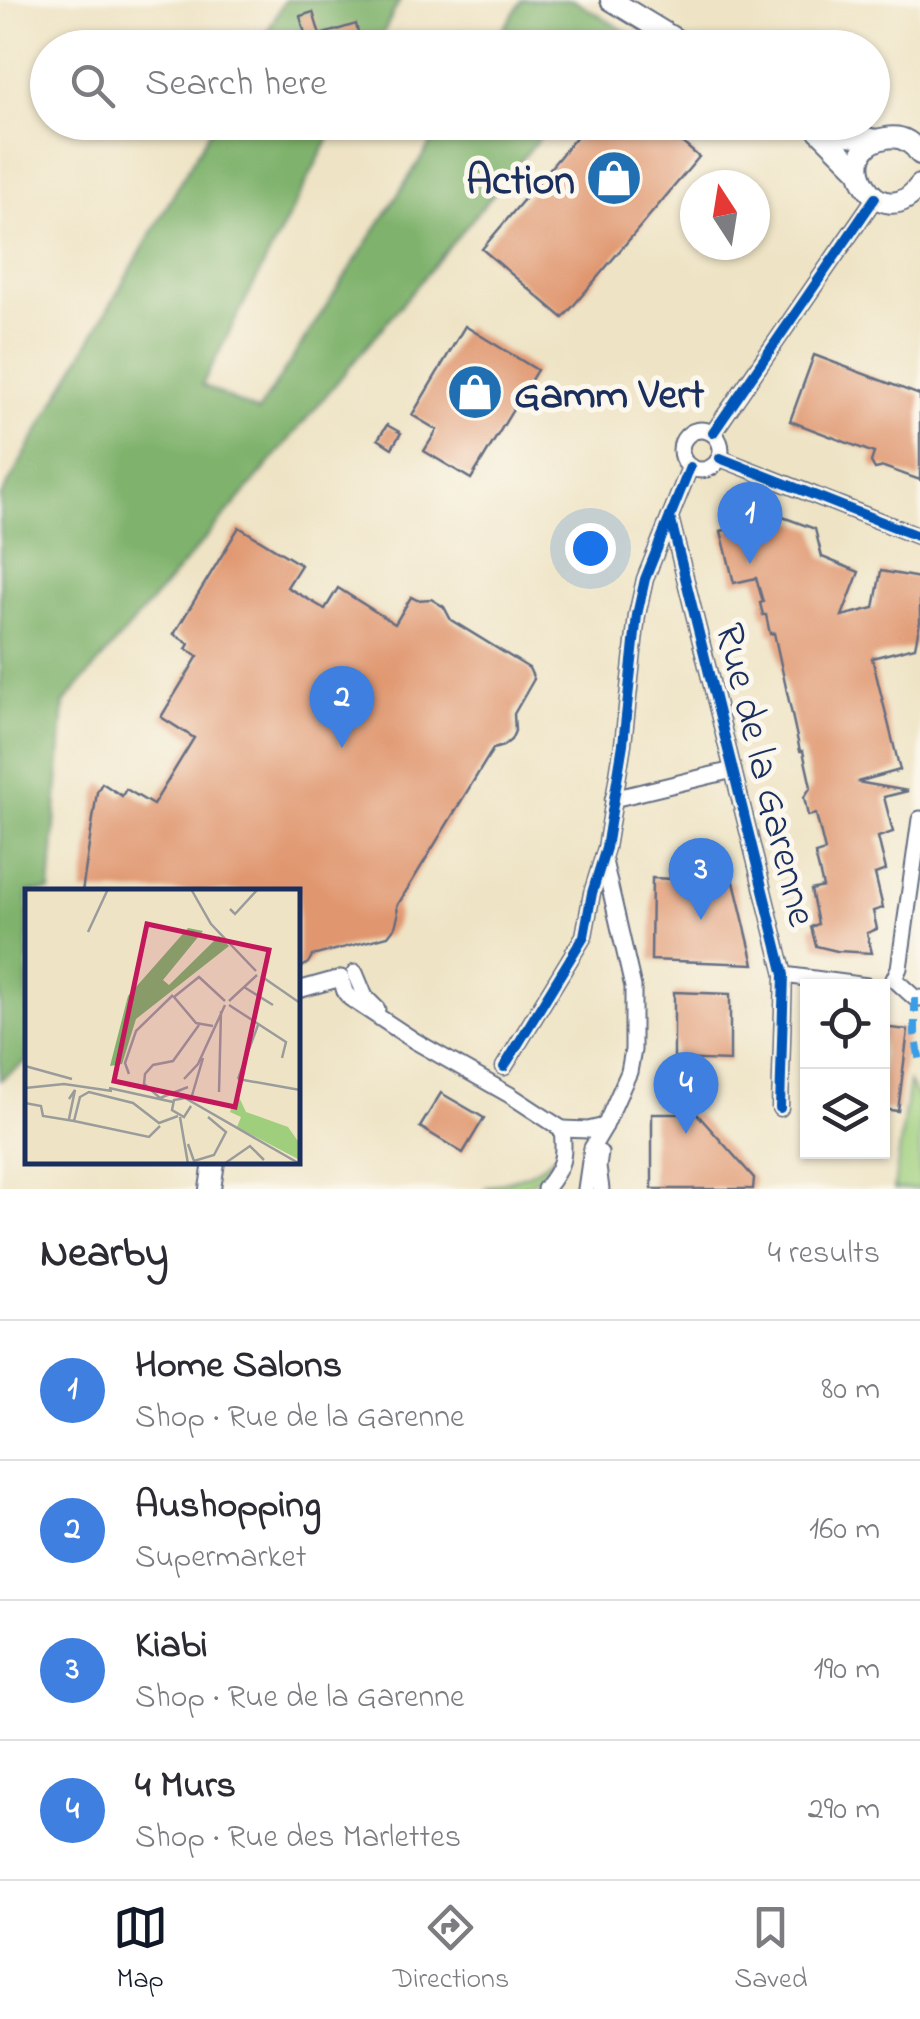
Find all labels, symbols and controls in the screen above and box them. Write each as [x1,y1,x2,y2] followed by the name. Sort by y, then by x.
[30,30,890,140] search box
[145,57,327,113] text: Search here
[65,58,120,113] icon: search
[584,148,644,208] shop icon: Action
[466,152,575,213] place label: Action
[680,170,770,260] north arrow
[445,362,505,422] shop icon: Gamm Vert
[514,366,705,427] place label: Gamm Vert
[718,482,782,564] pin: 1
[565,523,616,574] your location
[696,617,831,933] street label: Rue de la Garenne
[310,666,374,748] pin: 2
[668,838,734,920] pin: 3
[25,889,300,1164] inset map
[800,979,890,1159] map controls
[800,979,890,1069] button: locate
[654,1052,718,1134] pin: 4
[800,1069,890,1159] button: layers
[40,1224,168,1285] text: Nearby
[768,1231,880,1278] text: 4 results
[135,1339,342,1395] text: Home Salons
[67,1367,78,1414] text: 1
[821,1367,880,1414] text: 80 m
[135,1395,464,1442] text: Shop · Rue de la Garenne
[135,1479,321,1535] text: Aushopping
[65,1507,80,1554] text: 2
[809,1507,880,1554] text: 160 m
[135,1535,307,1582] text: Supermarket
[135,1619,208,1675] text: Kiabi
[66,1647,79,1694] text: 3
[814,1647,880,1694] text: 190 m
[135,1675,464,1722] text: Shop · Rue de la Garenne
[135,1759,236,1815] text: 4 Murs
[66,1787,79,1834] text: 4
[808,1787,880,1834] text: 290 m
[135,1815,461,1862] text: Shop · Rue des Marlettes
[113,1900,168,2001] tab: Map
[393,1900,509,2001] tab: Directions
[734,1900,807,2001] tab: Saved

